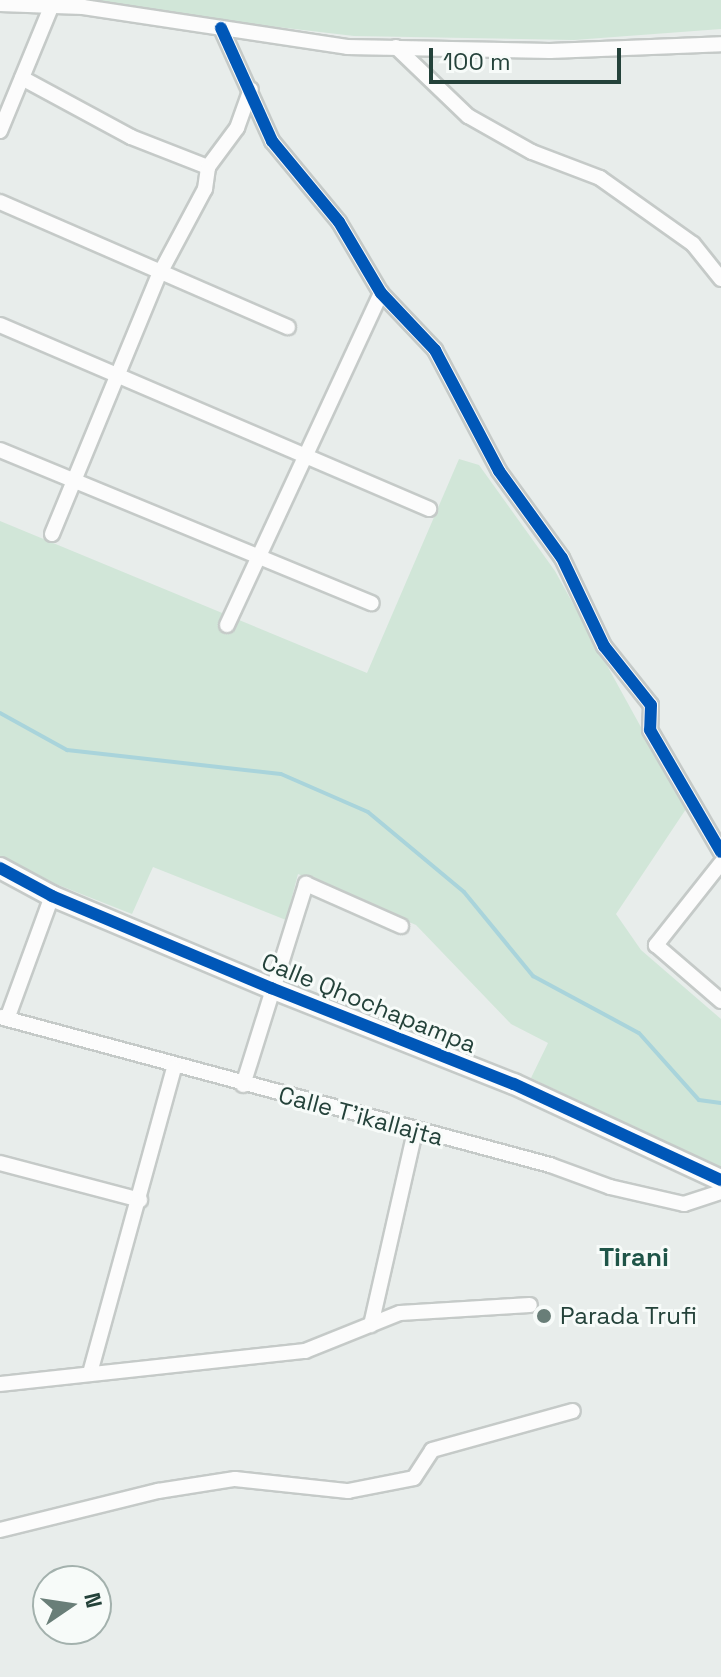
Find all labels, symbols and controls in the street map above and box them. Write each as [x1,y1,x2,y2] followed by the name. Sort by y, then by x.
[433,32,625,82] scale bar
[443,46,511,77] text: 100 m
[257,947,481,1059] street label: Calle Qhochapampa
[275,1080,447,1152] street label: Calle T'ikallajta
[599,1242,669,1274] district label: Tirani
[560,1302,697,1330] place label: Parada Trufi
[535,1307,553,1325] marker: Parada Trufi
[32,1565,112,1645] north arrow
[78,1590,109,1610] text: N

